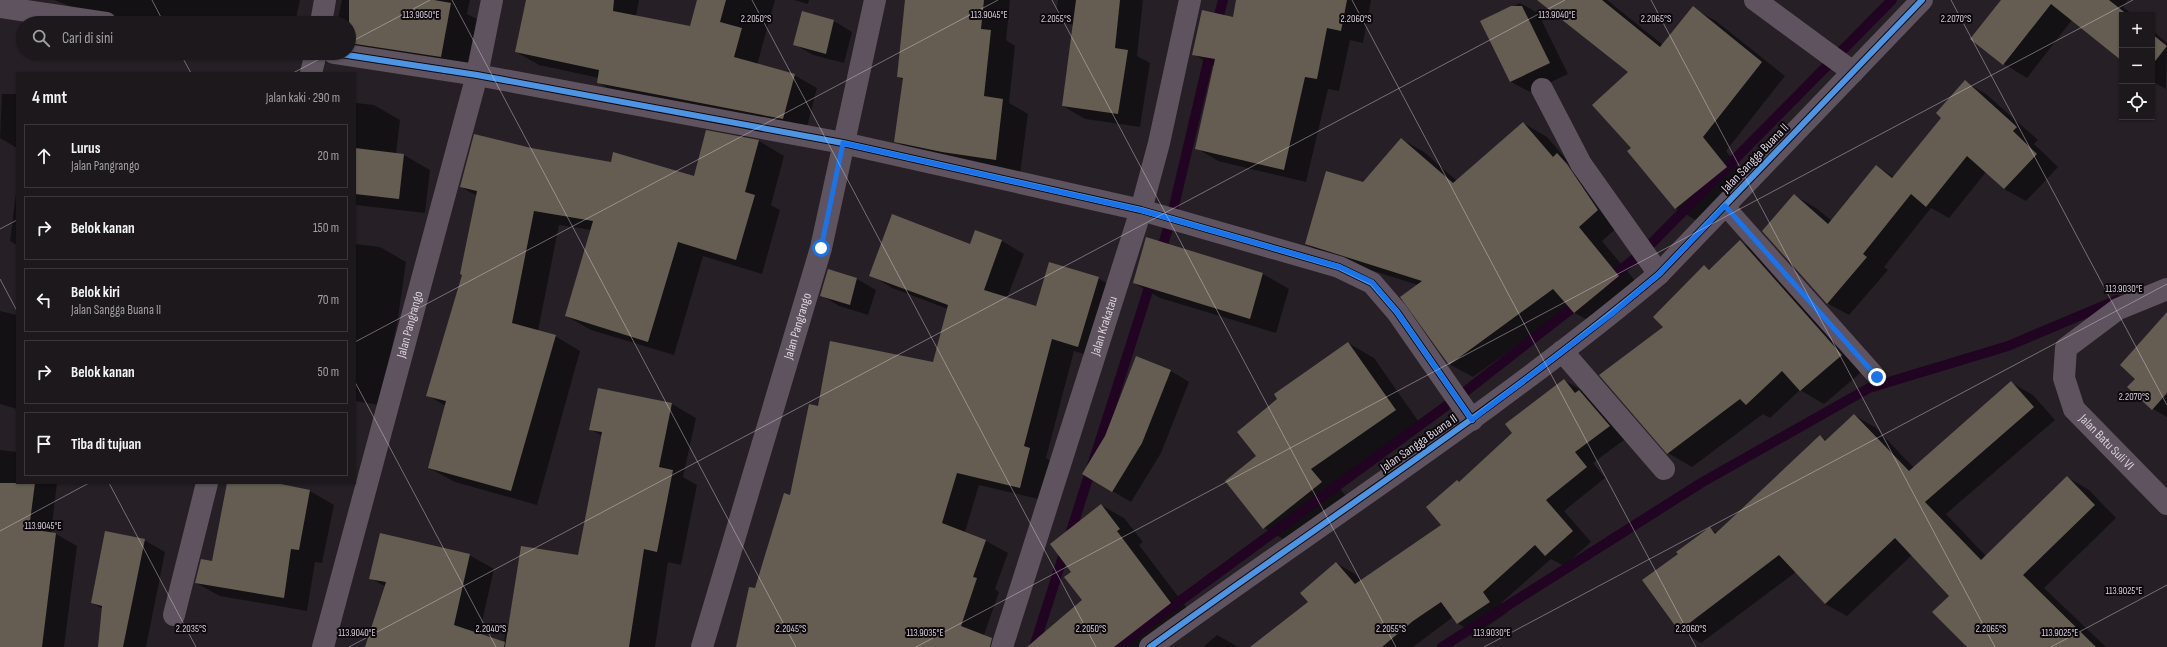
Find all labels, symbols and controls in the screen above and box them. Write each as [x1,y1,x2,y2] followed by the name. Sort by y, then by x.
[402,9,440,21] text: 113.9050°E
[970,9,1008,21] text: 113.9045°E
[1538,9,1576,21] text: 113.9040°E
[2119,12,2155,120] map controls
[2119,12,2155,48] button: +
[741,13,771,25] text: 2.2050°S
[1041,13,1071,25] text: 2.2055°S
[1340,13,1372,25] text: 2.2060°S
[1641,13,1671,25] text: 2.2065°S
[1941,13,1971,25] text: 2.2070°S
[16,16,356,60] search box
[30,27,52,49] icon: search
[62,29,113,48] text: Cari di sini
[2119,48,2155,84] button: −
[2119,84,2155,120] button: locate
[32,88,67,108] text: 4 mnt
[266,90,340,106] text: Jalan kaki · 290 m
[1717,120,1792,197] street label: Jalan Sangga Buana II
[71,139,100,158] text: Lurus
[33,145,55,167] icon: ahead
[317,148,339,164] text: 20 m
[71,158,139,174] text: Jalan Pangrango
[33,217,55,239] icon: right
[71,219,135,238] text: Belok kanan
[313,220,339,236] text: 150 m
[812,239,830,257] route start
[71,283,120,302] text: Belok kiri
[2105,283,2143,295] text: 113.9030°E
[33,289,55,311] icon: left
[393,289,426,361] street label: Jalan Pangrango
[780,291,815,362] street label: Jalan Pangrango
[318,292,339,308] text: 70 m
[1087,294,1121,359] street label: Jalan Krakatau
[71,302,161,318] text: Jalan Sangga Buana II
[33,361,55,383] icon: right
[71,363,135,382] text: Belok kanan
[318,364,339,380] text: 50 m
[1868,368,1886,386] route end
[2119,391,2149,403] text: 2.2070°S
[2075,410,2137,473] street label: Jalan Batu Suli VI
[1377,411,1461,476] street label: Jalan Sangga Buana II
[33,433,55,455] icon: arrive
[71,435,141,454] text: Tiba di tujuan
[24,520,62,532] text: 113.9045°E
[2106,585,2142,597] text: 113.9025°E
[176,623,206,635] text: 2.2035°S
[476,623,506,635] text: 2.2040°S
[776,623,806,635] text: 2.2045°S
[1076,623,1106,635] text: 2.2050°S
[1376,623,1406,635] text: 2.2055°S
[1675,623,1707,635] text: 2.2060°S
[1976,623,2006,635] text: 2.2065°S
[338,627,376,639] text: 113.9040°E
[906,627,944,639] text: 113.9035°E
[1473,627,1511,639] text: 113.9030°E
[2042,627,2078,639] text: 113.9025°E

